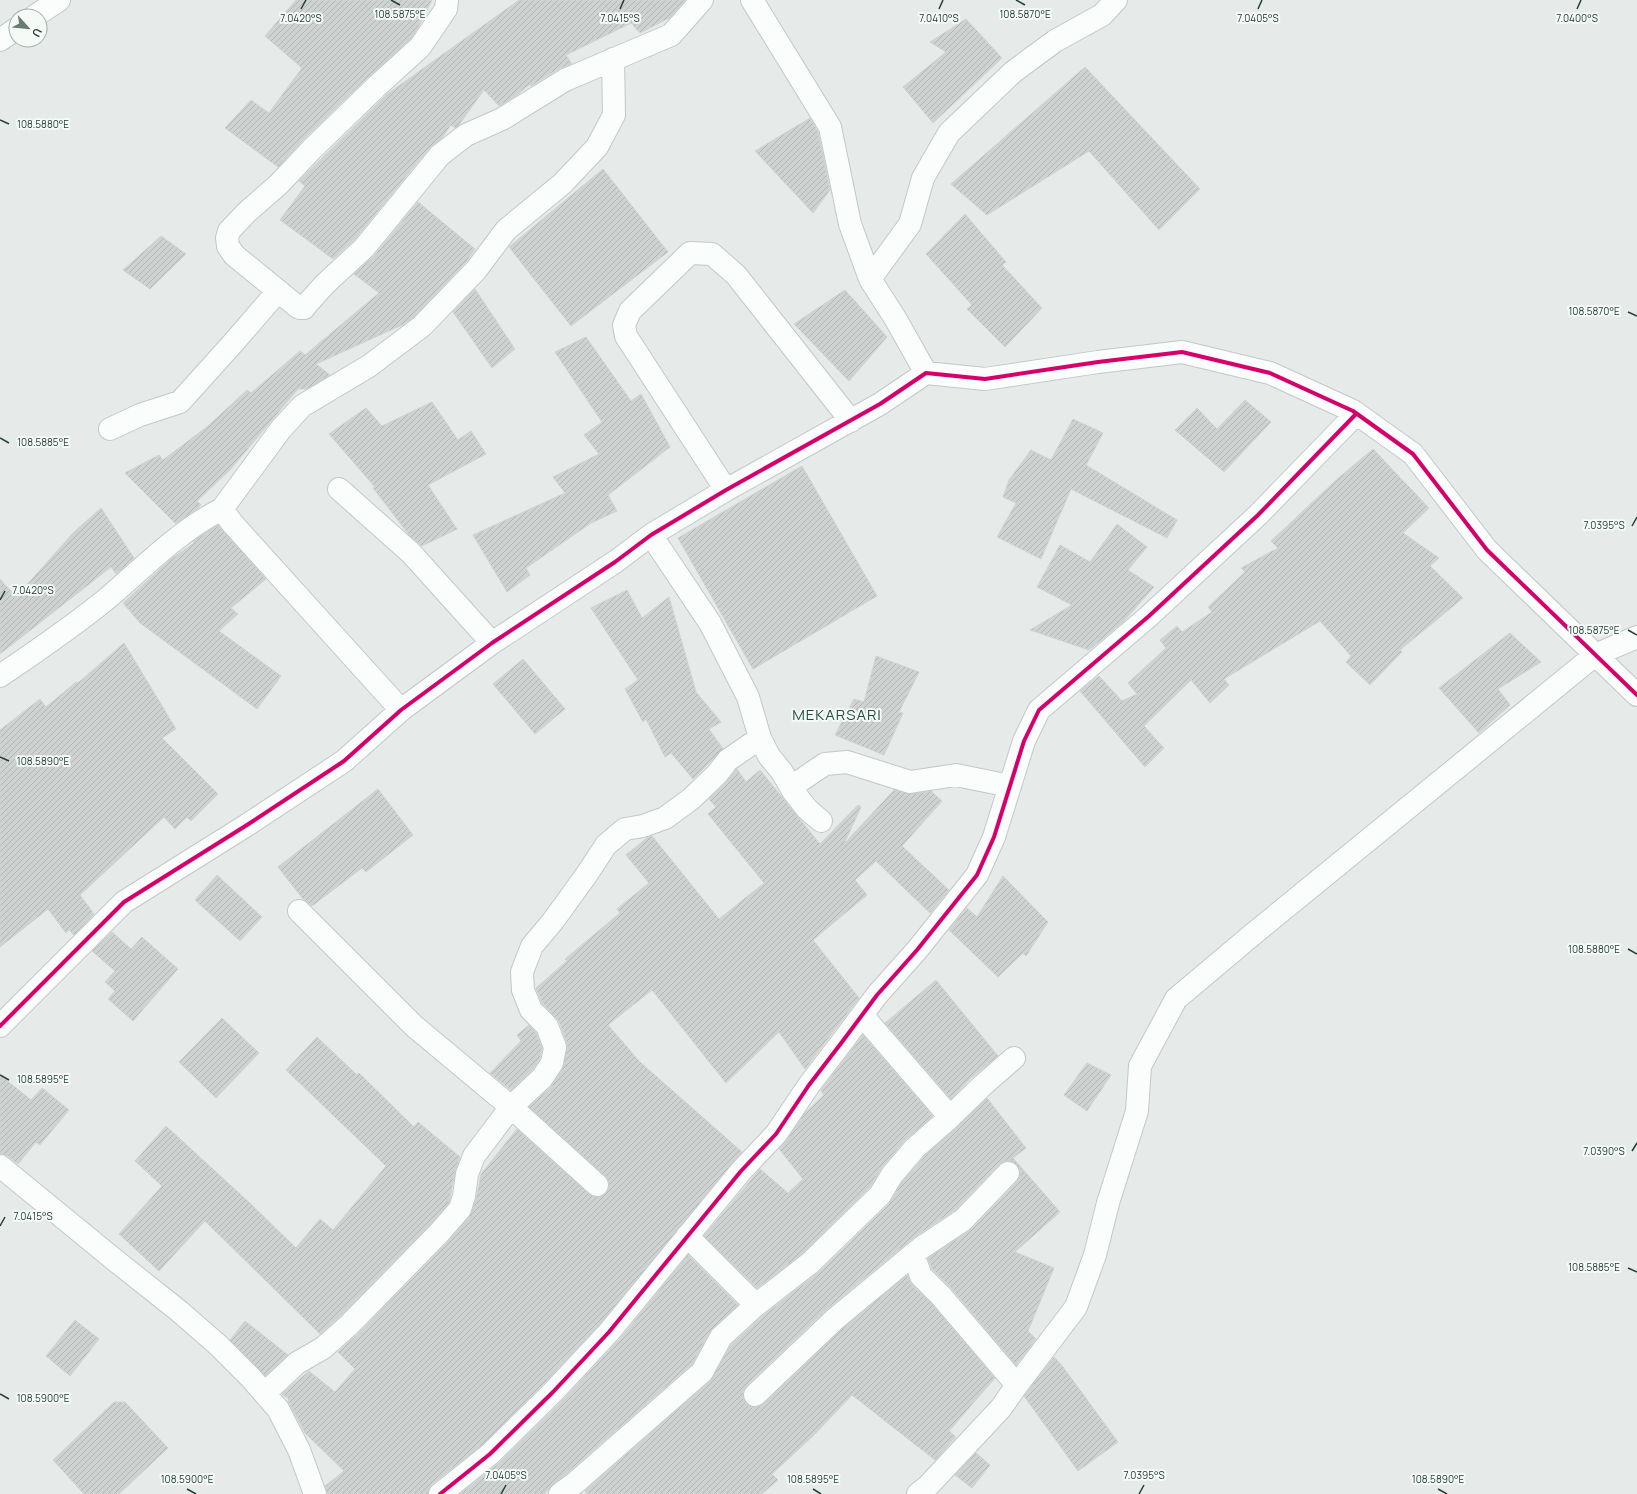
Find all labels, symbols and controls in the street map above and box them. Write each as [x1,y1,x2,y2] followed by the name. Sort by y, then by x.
[375,7,426,21] text: 108.5875°E
[999,7,1051,21] text: 108.5870°E
[8,8,48,48] north arrow
[280,11,322,25] text: 7.0420°S
[600,11,640,25] text: 7.0415°S
[919,11,959,25] text: 7.0410°S
[1237,11,1279,25] text: 7.0405°S
[1556,11,1598,25] text: 7.0400°S
[29,26,46,40] text: U
[17,117,69,131] text: 108.5880°E
[1568,304,1620,318] text: 108.5870°E
[17,435,69,449] text: 108.5885°E
[1583,518,1625,532] text: 7.0395°S
[12,583,54,597] text: 7.0420°S
[1569,623,1620,637] text: 108.5875°E
[792,704,882,725] district label: MEKARSARI
[17,754,70,768] text: 108.5890°E
[1568,942,1620,956] text: 108.5880°E
[17,1072,69,1086] text: 108.5895°E
[1583,1144,1625,1158] text: 7.0390°S
[13,1209,53,1223] text: 7.0415°S
[1568,1260,1620,1274] text: 108.5885°E
[17,1391,70,1405] text: 108.5900°E
[485,1468,527,1482] text: 7.0405°S
[1123,1468,1165,1482] text: 7.0395°S
[161,1472,214,1486] text: 108.5900°E
[787,1472,839,1486] text: 108.5895°E
[1412,1472,1465,1486] text: 108.5890°E

